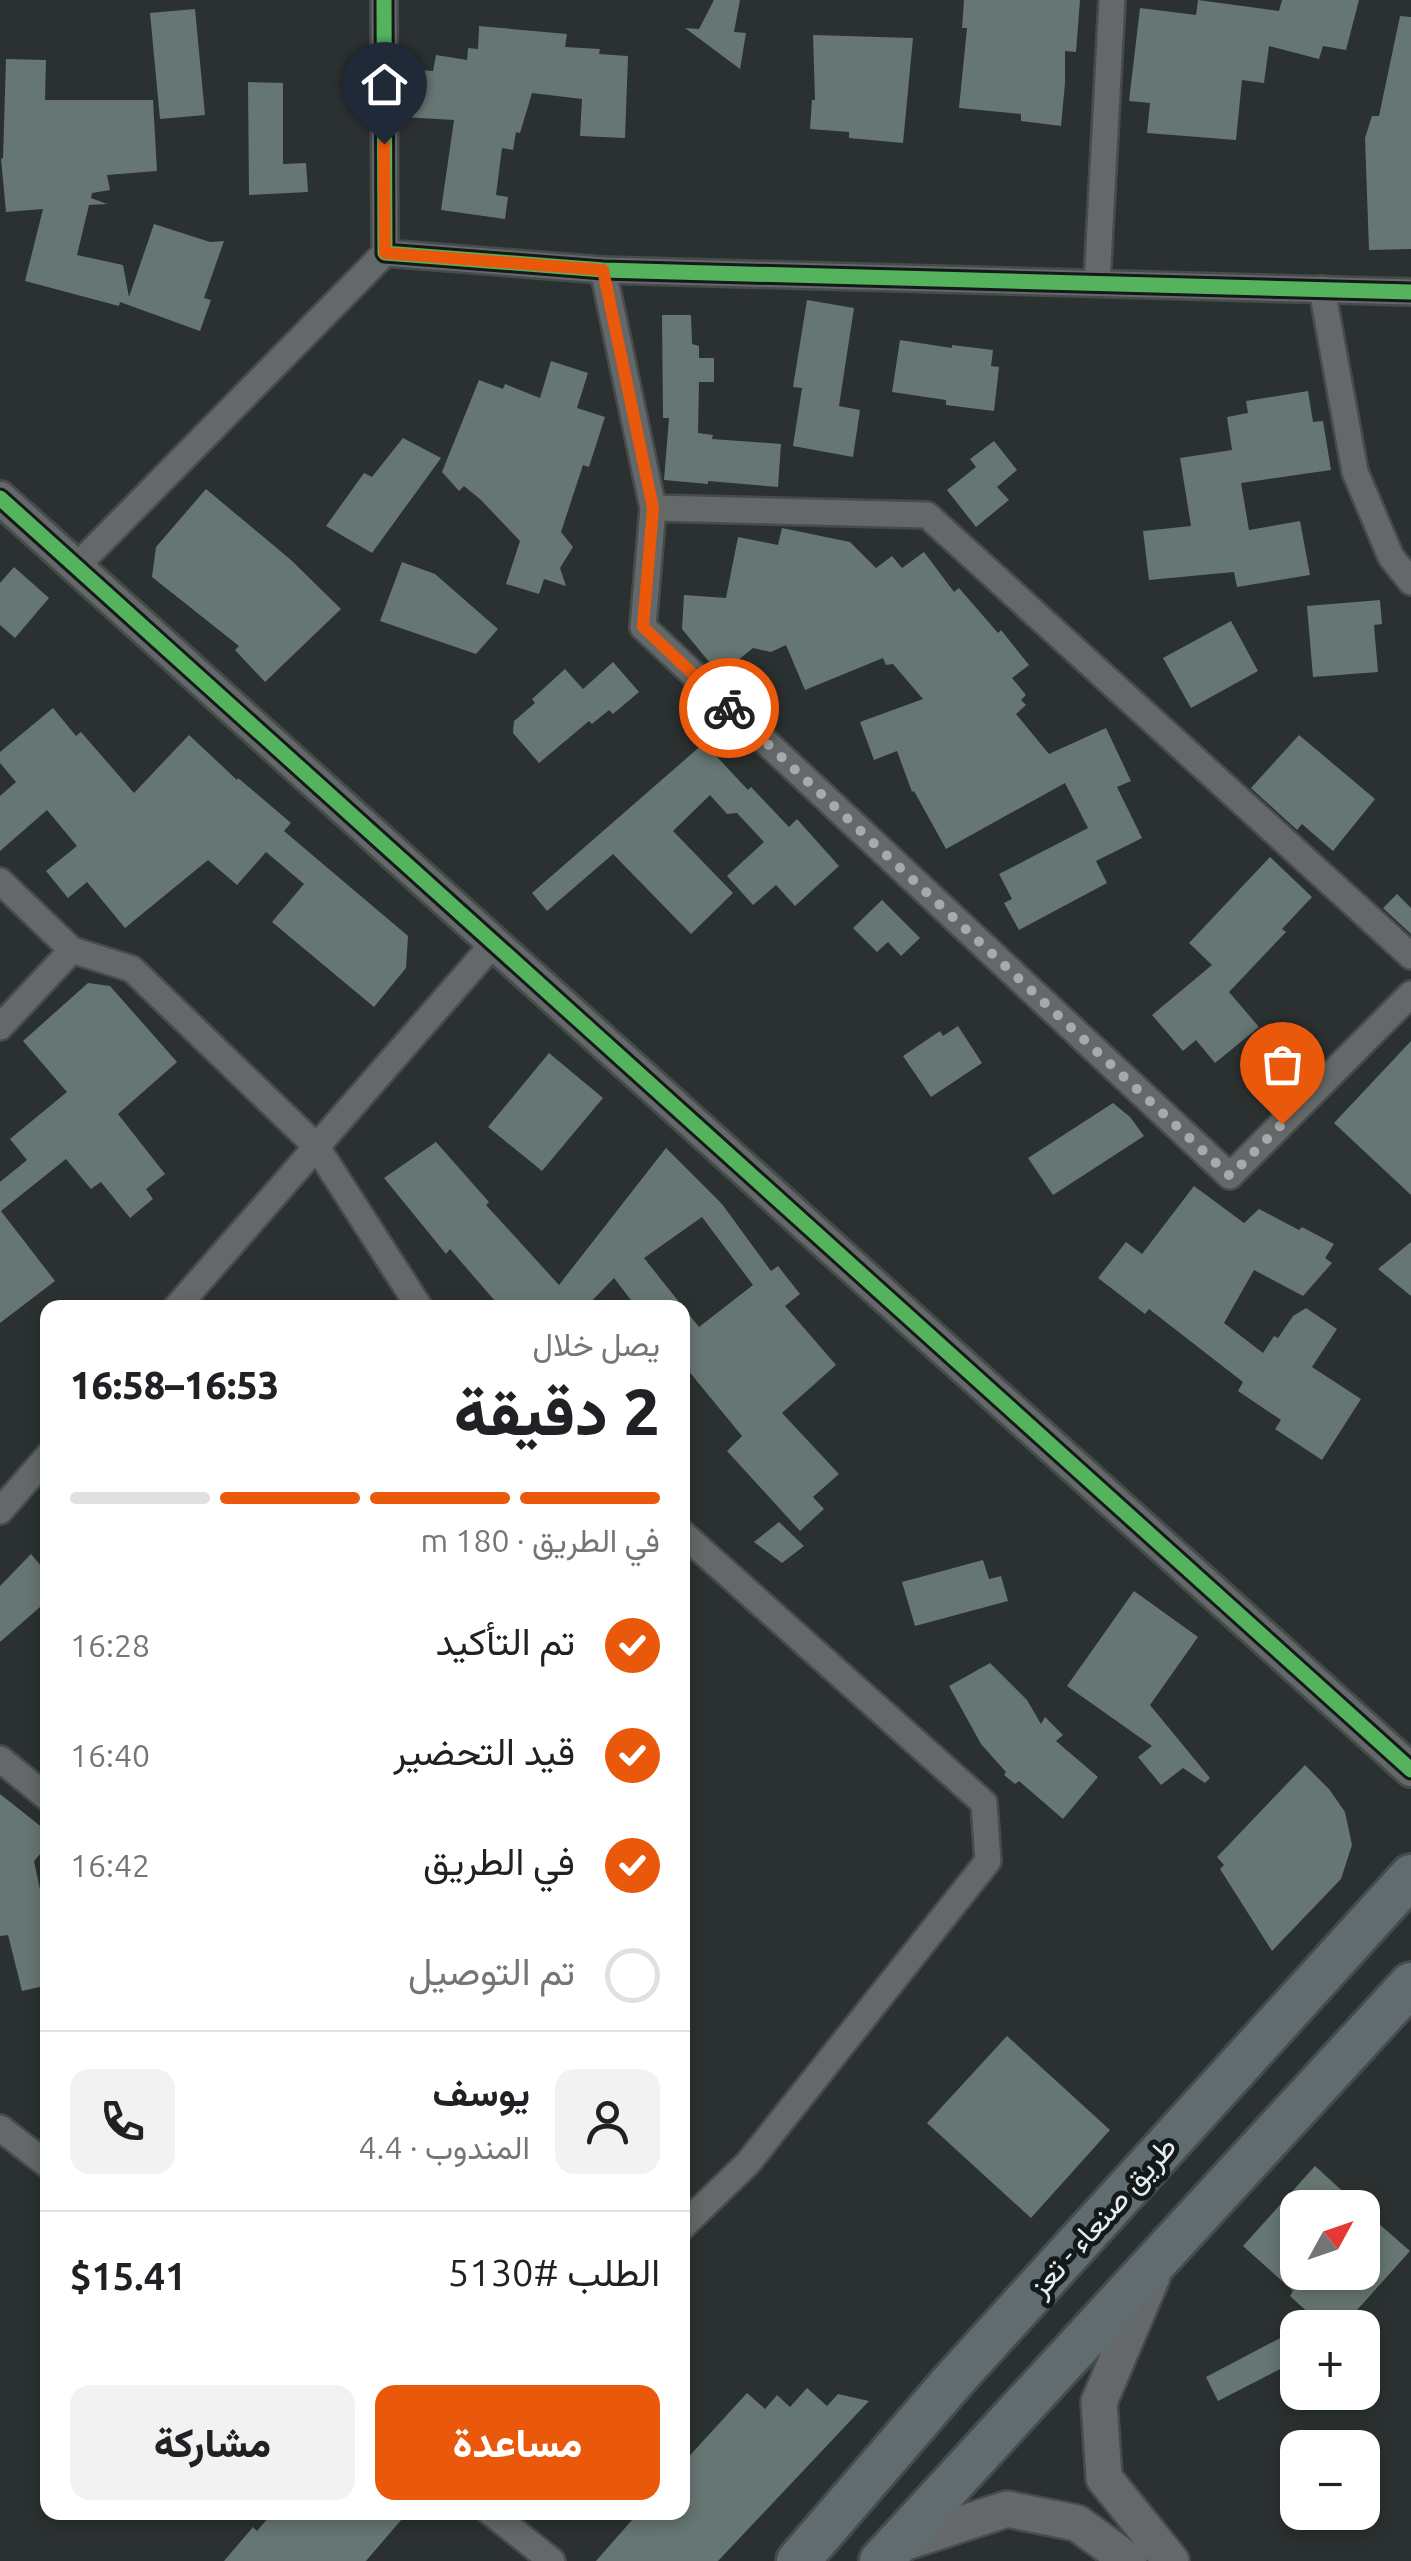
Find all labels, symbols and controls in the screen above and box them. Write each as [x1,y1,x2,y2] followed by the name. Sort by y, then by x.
[342,42,427,145] pin
[357,57,412,112] icon: home
[679,658,779,758] courier
[702,681,757,736] icon: bike
[1240,1022,1325,1125] pin
[1255,1037,1310,1092] icon: bag
[533,1326,660,1362] text: يصل خلال
[70,1364,279,1406] text: 16:53–16:58
[454,1374,660,1447] text: 2 دقيقة
[420,1522,660,1558] text: في الطريق · 180 m
[605,1618,660,1673] icon: check
[435,1620,575,1662] text: تم التأكيد
[70,1627,150,1663] text: 16:28
[605,1728,660,1783] icon: check
[393,1730,575,1772] text: قيد التحضير
[70,1737,150,1773] text: 16:40
[605,1838,660,1893] icon: check
[423,1840,575,1882] text: في الطريق
[70,1847,150,1883] text: 16:42
[408,1950,575,1992] text: تم التوصيل
[70,2069,175,2174] button: phone
[555,2069,660,2174] button: person
[433,2071,530,2113] text: يوسف
[359,2129,530,2165] text: المندوب · 4.4
[1021,2129,1184,2305] street label: طريق صنعاء - تعز
[1280,2190,1380,2290] north arrow
[1280,2190,1380,2530] map controls
[448,2251,660,2293] text: الطلب #5130
[70,2255,187,2297] text: $15.41
[1280,2310,1380,2410] button: +
[70,2385,355,2500] button: مشاركة
[375,2385,660,2500] button: مساعدة
[1280,2430,1380,2530] button: −

